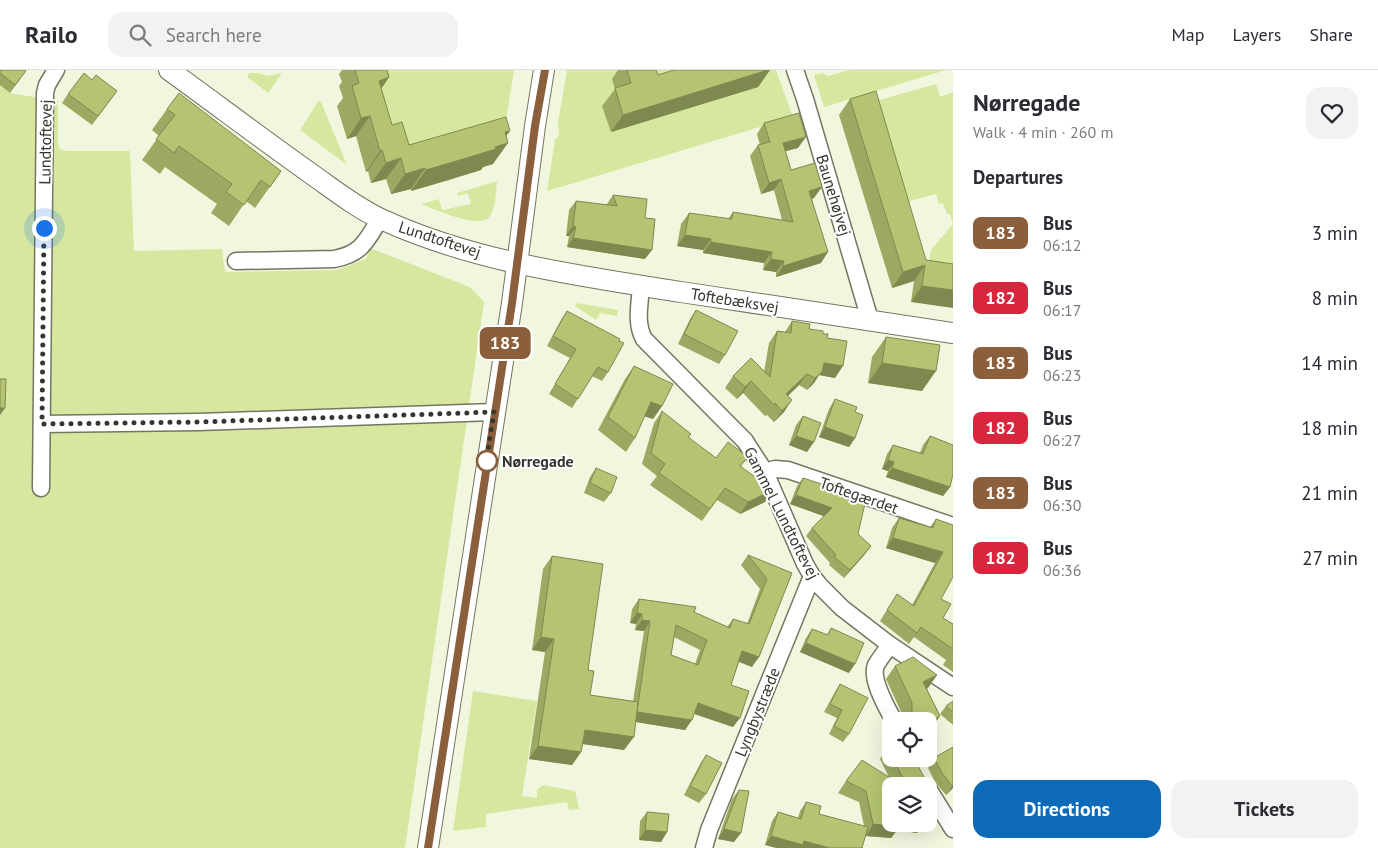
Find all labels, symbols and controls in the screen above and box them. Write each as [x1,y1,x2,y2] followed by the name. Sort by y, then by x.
[108,12,458,57] search box
[25,19,78,50] text: Railo
[126,21,154,49] icon: search
[166,23,262,47] text: Search here
[1172,23,1204,46] text: Map
[1232,23,1281,46] text: Layers
[1309,23,1353,46] text: Share
[973,87,1080,118] text: Nørregade
[1306,87,1358,139] button: heart
[34,99,56,185] street label: Lundtoftevej
[973,122,1113,142] text: Walk · 4 min · 260 m
[812,152,856,238] street label: Baunehøjvej
[973,165,1063,189] text: Departures
[1043,211,1072,235] text: Bus
[32,216,57,241] your location
[396,216,484,262] street label: Lundtoftevej
[985,221,1016,244] text: 183
[1312,221,1358,245] text: 3 min
[1043,235,1081,255] text: 06:12
[1043,276,1072,300] text: Bus
[689,283,781,317] street label: Toftebæksvej
[985,286,1016,309] text: 182
[1312,286,1358,310] text: 8 min
[1043,300,1081,320] text: 06:17
[476,327,534,359] line badge: 183
[490,331,520,354] text: 183
[1043,341,1072,365] text: Bus
[985,351,1016,374] text: 183
[1301,351,1358,375] text: 14 min
[1043,365,1081,385] text: 06:23
[1043,406,1072,430] text: Bus
[985,416,1016,439] text: 182
[1301,416,1358,440] text: 18 min
[1043,430,1081,450] text: 06:27
[740,443,824,583] street label: Gammel Lundtoftevej
[476,450,498,472] marker: Nørregade
[502,451,574,471] place label: Nørregade
[1043,471,1072,495] text: Bus
[817,472,902,518] street label: Toftegærdet
[985,481,1016,504] text: 183
[1301,481,1358,505] text: 21 min
[1043,495,1081,515] text: 06:30
[1043,536,1072,560] text: Bus
[985,546,1016,569] text: 182
[1302,546,1358,570] text: 27 min
[1043,560,1081,580] text: 06:36
[730,664,784,760] street label: Lyngbystræde
[882,712,937,832] map controls
[882,712,937,767] button: locate
[882,777,937,832] button: layers
[973,780,1161,838] button: Directions
[1171,780,1358,838] button: Tickets

